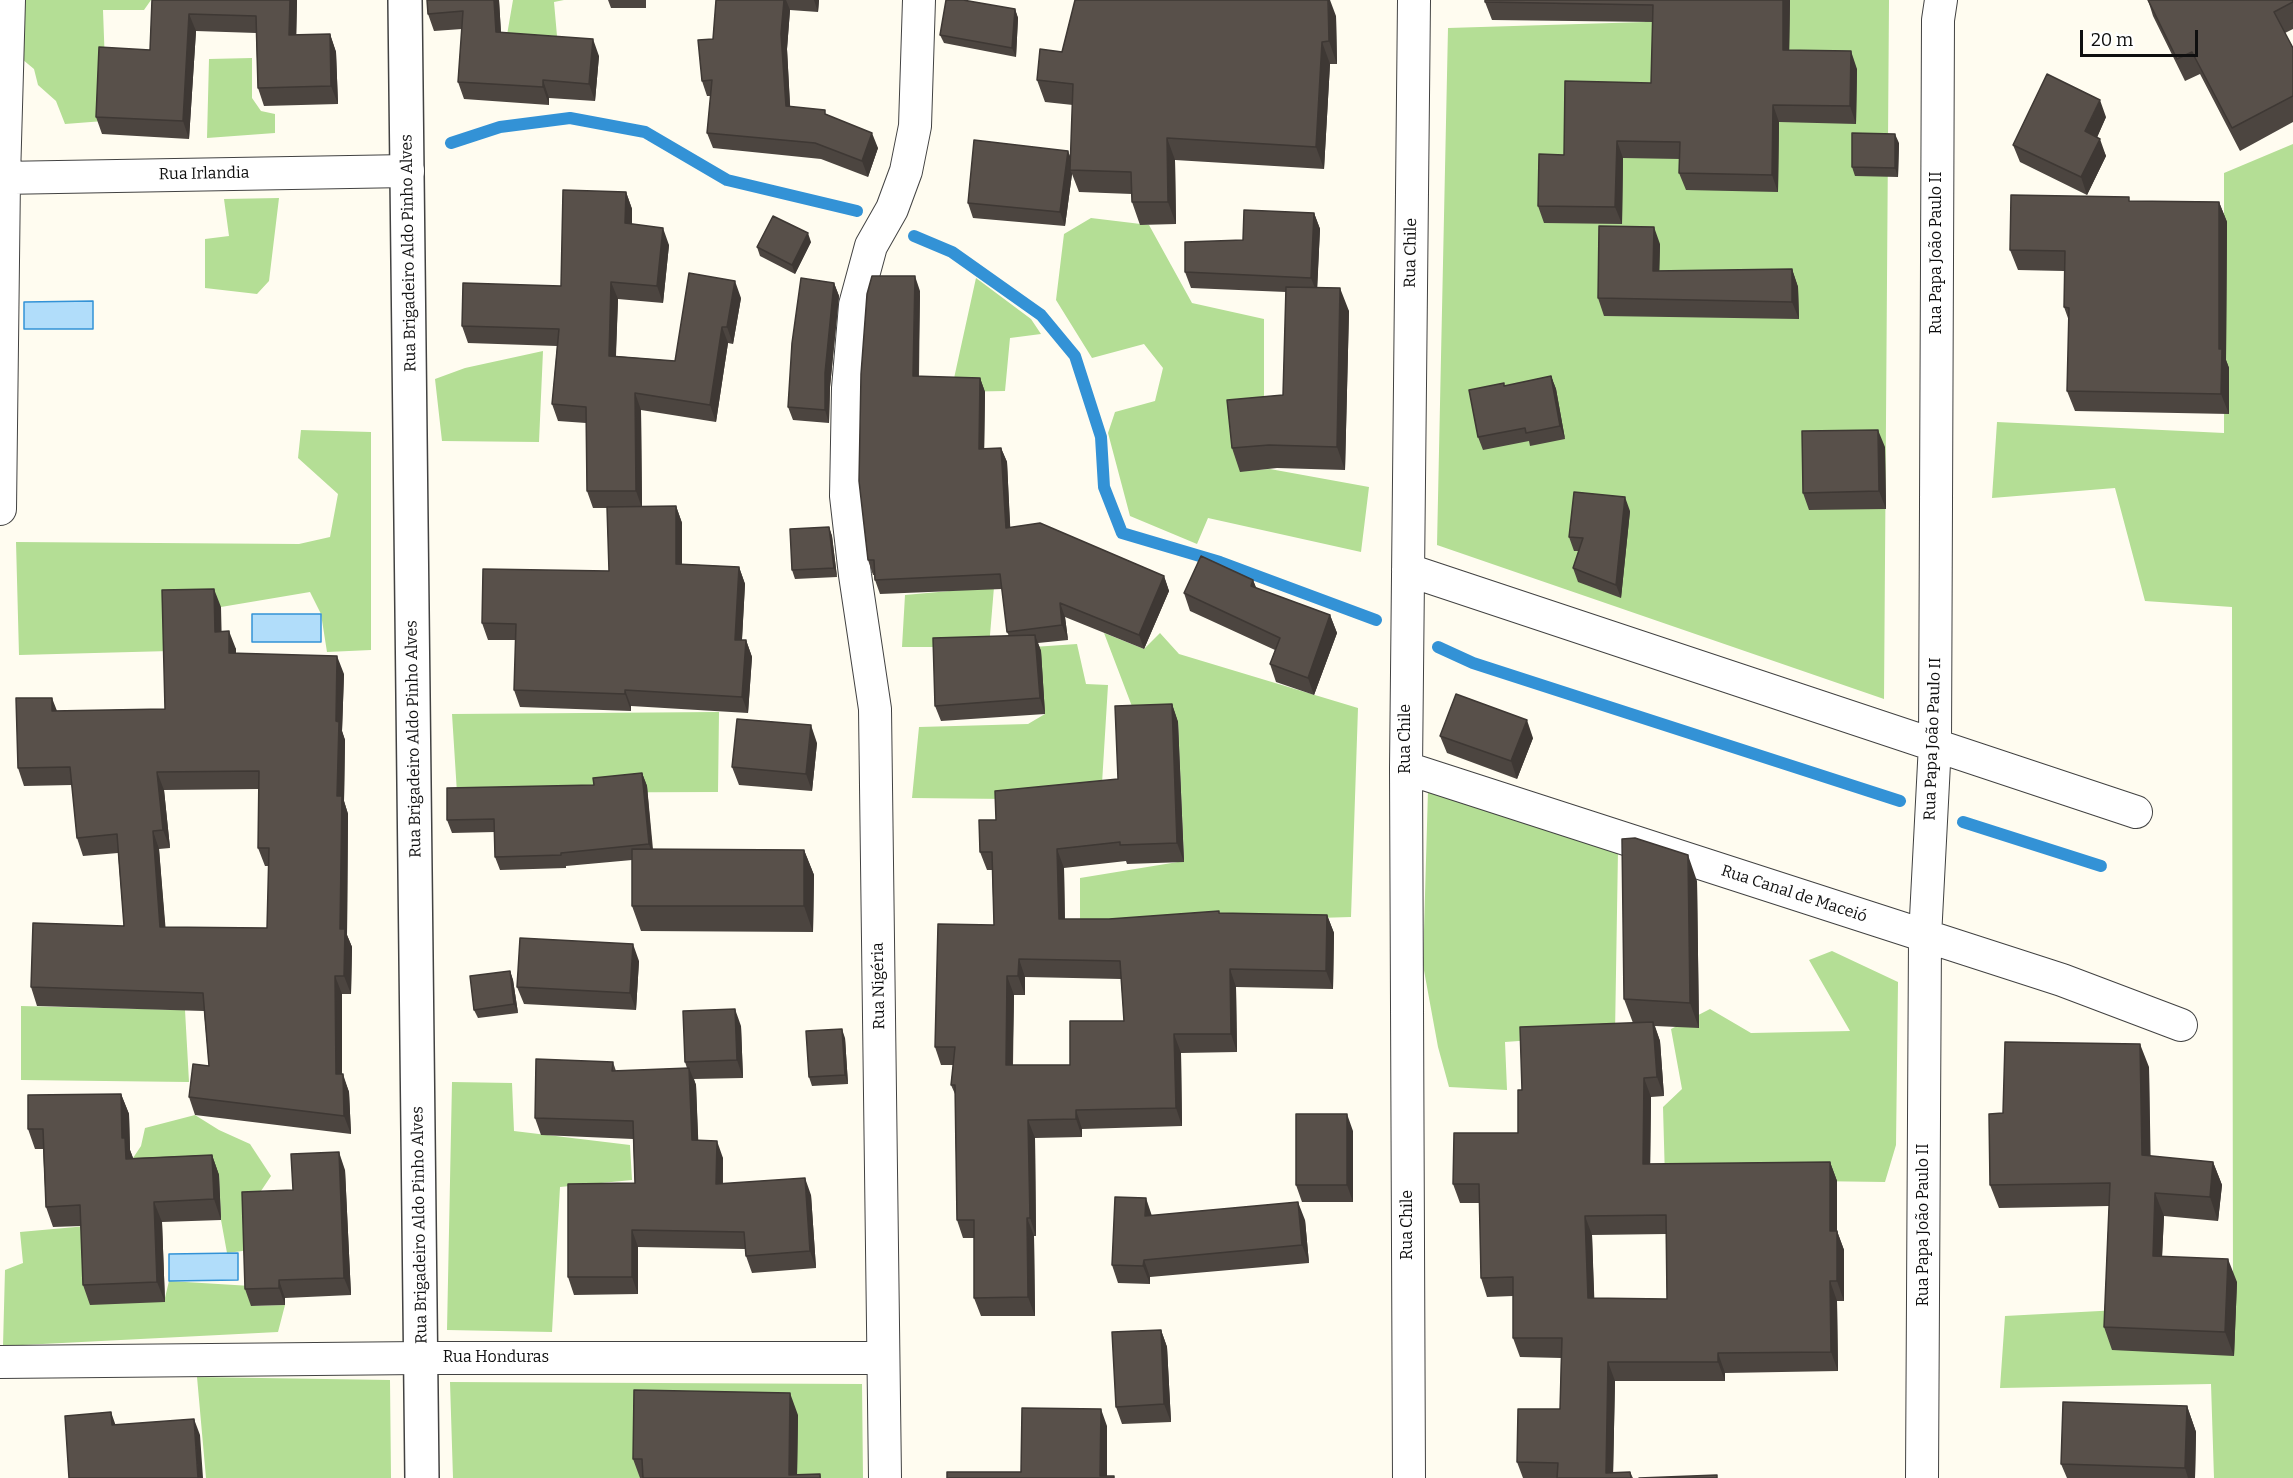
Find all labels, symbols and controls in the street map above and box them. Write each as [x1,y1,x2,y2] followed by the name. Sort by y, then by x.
[2083,18,2202,56] scale bar
[2091,29,2133,51] text: 20 m
[397,134,421,372] street label: Rua Brigadeiro Aldo Pinho Alves
[159,164,249,184] street label: Rua Irlandia
[1927,171,1947,335] street label: Rua Papa João Paulo II
[1401,218,1421,288] street label: Rua Chile
[402,620,426,858] street label: Rua Brigadeiro Aldo Pinho Alves
[1921,657,1945,821] street label: Rua Papa João Paulo II
[1396,704,1416,774] street label: Rua Chile
[1719,861,1869,927] street label: Rua Canal de Maceió
[869,942,889,1030] street label: Rua Nigéria
[408,1106,432,1344] street label: Rua Brigadeiro Aldo Pinho Alves
[1914,1143,1934,1307] street label: Rua Papa João Paulo II
[1398,1190,1418,1260] street label: Rua Chile
[443,1348,549,1368] street label: Rua Honduras

